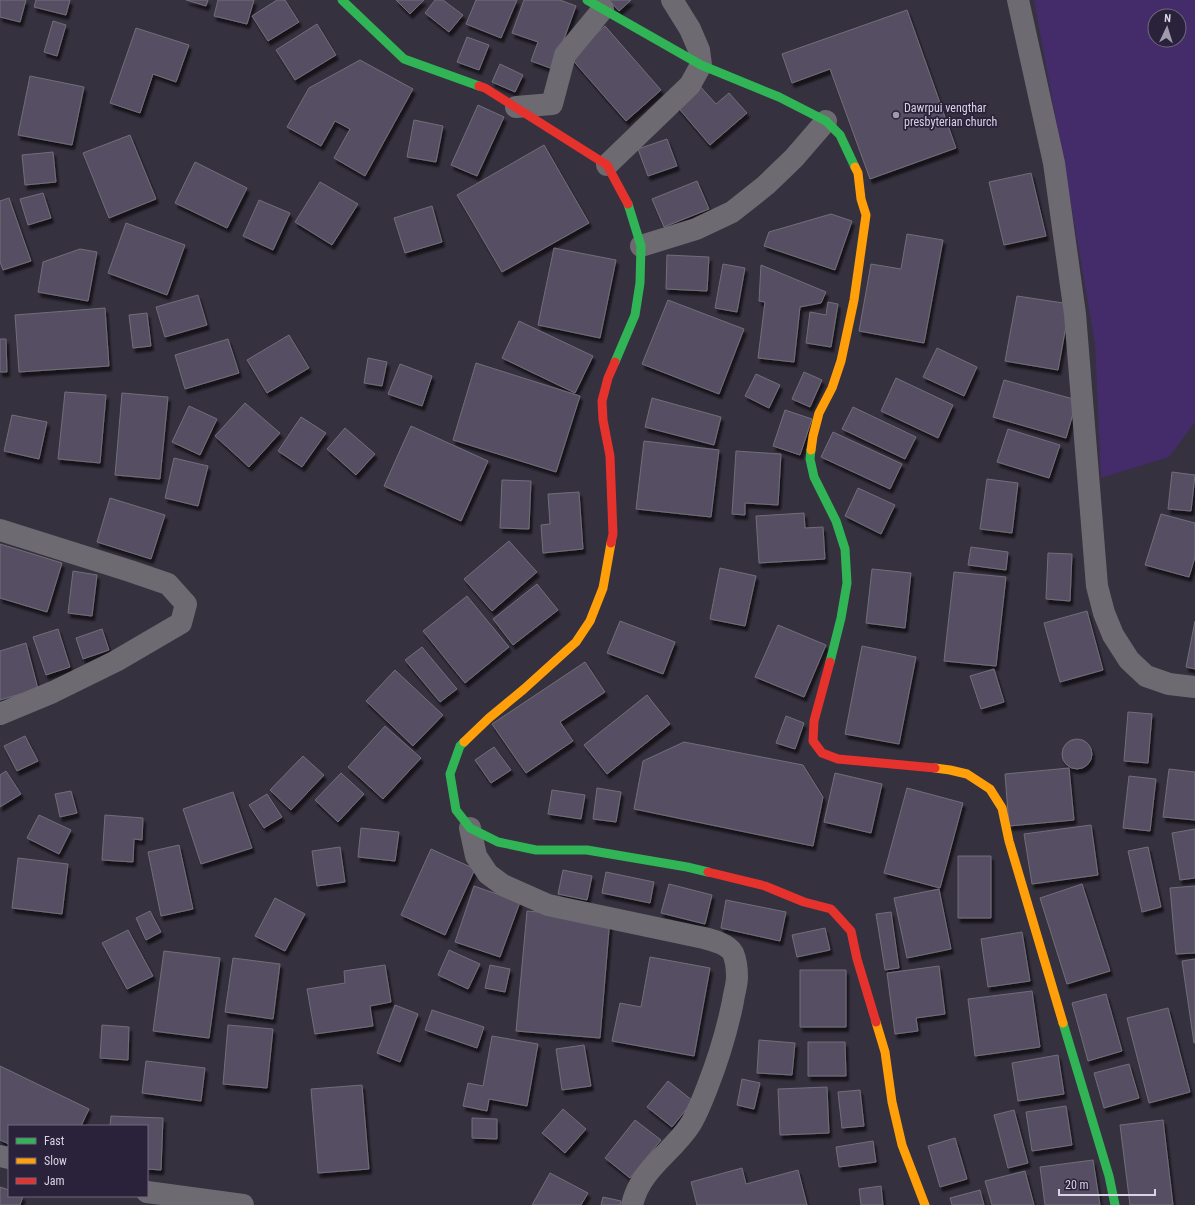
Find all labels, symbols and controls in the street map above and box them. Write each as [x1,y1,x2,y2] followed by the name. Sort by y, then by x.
[1147,8,1187,48] north arrow
[1164,12,1172,25] text: N
[904,101,998,129] place label: Dawrpui vengthar presbyterian church
[891,110,901,120] marker: Dawrpui vengthar presbyterian church
[8,1125,148,1197] legend
[44,1134,65,1148] text: Fast
[44,1154,67,1168] text: Slow
[1059,1171,1155,1197] scale bar
[44,1174,65,1188] text: Jam
[1065,1178,1089,1192] text: 20 m

